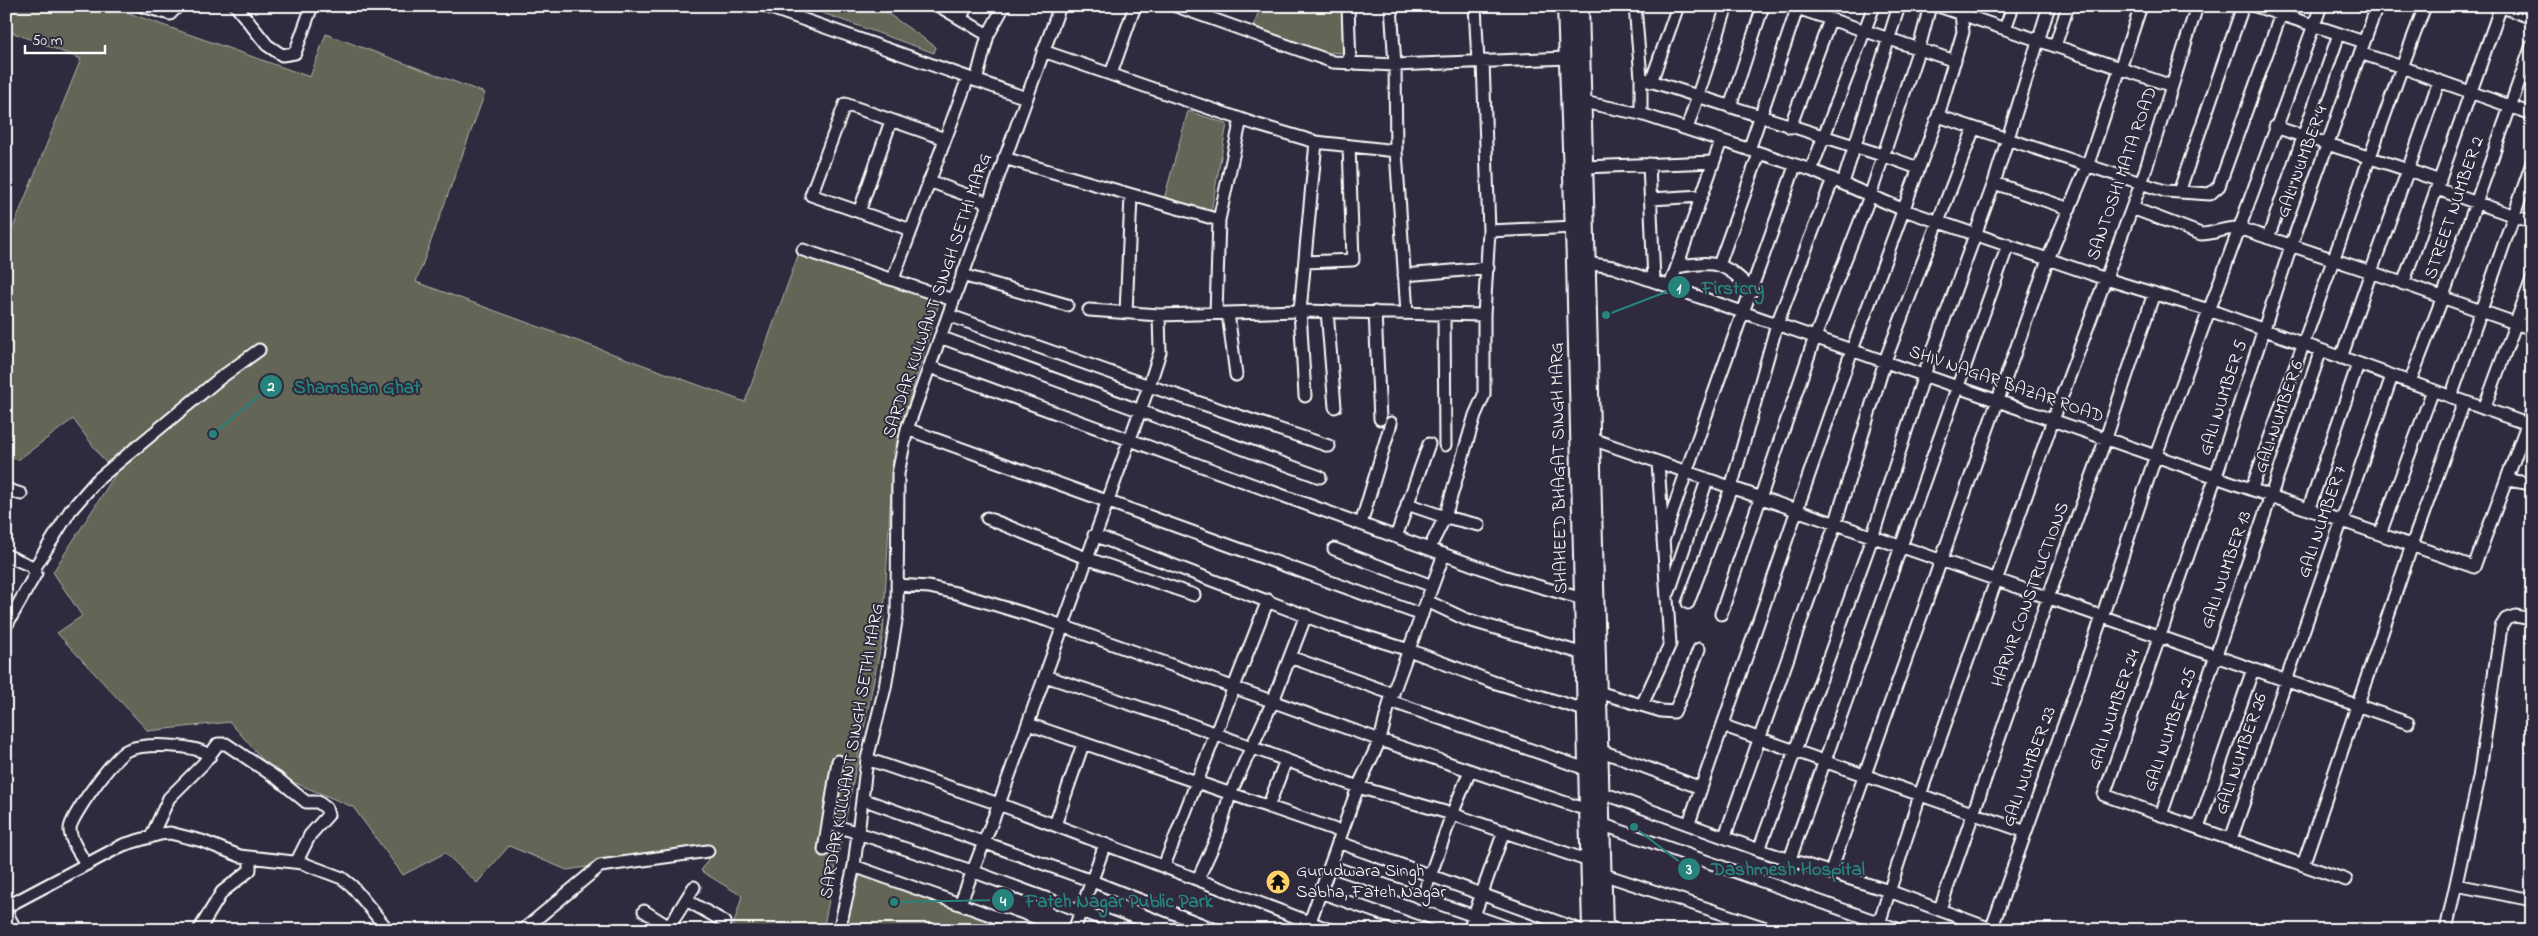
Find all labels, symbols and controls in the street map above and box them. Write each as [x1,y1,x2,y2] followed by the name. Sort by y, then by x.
[25,22,105,54] scale bar
[32,30,63,52] text: 50 m
[2081,84,2165,264] street label: SANTOSHI MATA ROAD
[2271,102,2335,221] street label: GALI NUMBER 4
[2418,133,2492,283] street label: STREET NUMBER 2
[877,150,999,442] street label: SARDAR KULWANT SINGH SETHI MARG
[1667,270,1774,304] callout: Firstcry
[1701,276,1765,305] text: Firstcry
[1677,278,1682,300] text: 1
[2193,337,2255,459] street label: GALI NUMBER 5
[1905,339,2107,431] street label: SHIV NAGAR BAZAR ROAD
[1545,342,1575,594] street label: SHAHEED BHAGAT SINGH MARG
[2249,357,2311,477] street label: GALI NUMBER 6
[259,369,431,403] callout: Shamshan Ghat
[294,375,421,402] text: Shamshan Ghat
[266,376,275,398] text: 2
[2292,462,2355,582] street label: GALI NUMBER 7
[1985,499,2077,691] street label: HARVIR CONSTRUCTIONS
[2195,508,2259,632] street label: GALI NUMBER 13
[814,601,892,901] street label: SARDAR KULWANT SINGH SETHI MARG
[2082,646,2148,774] street label: GALI NUMBER 24
[2138,665,2204,795] street label: GALI NUMBER 25
[2209,690,2275,818] street label: GALI NUMBER 26
[1996,703,2064,831] street label: GALI NUMBER 23
[1676,852,1875,886] callout: Dashmesh Hospital
[1710,857,1865,884] text: Dashmesh Hospital
[1296,859,1446,907] place label: Gurudwara Singh Sabha, Fateh Nagar
[1685,859,1692,881] text: 3
[1265,869,1291,895] temple icon: Gurudwara Singh Sabha, Fateh Nagar
[990,883,1223,917] callout: Fateh Nagar Public Park
[1024,889,1214,918] text: Fateh Nagar Public Park
[999,891,1007,913] text: 4

